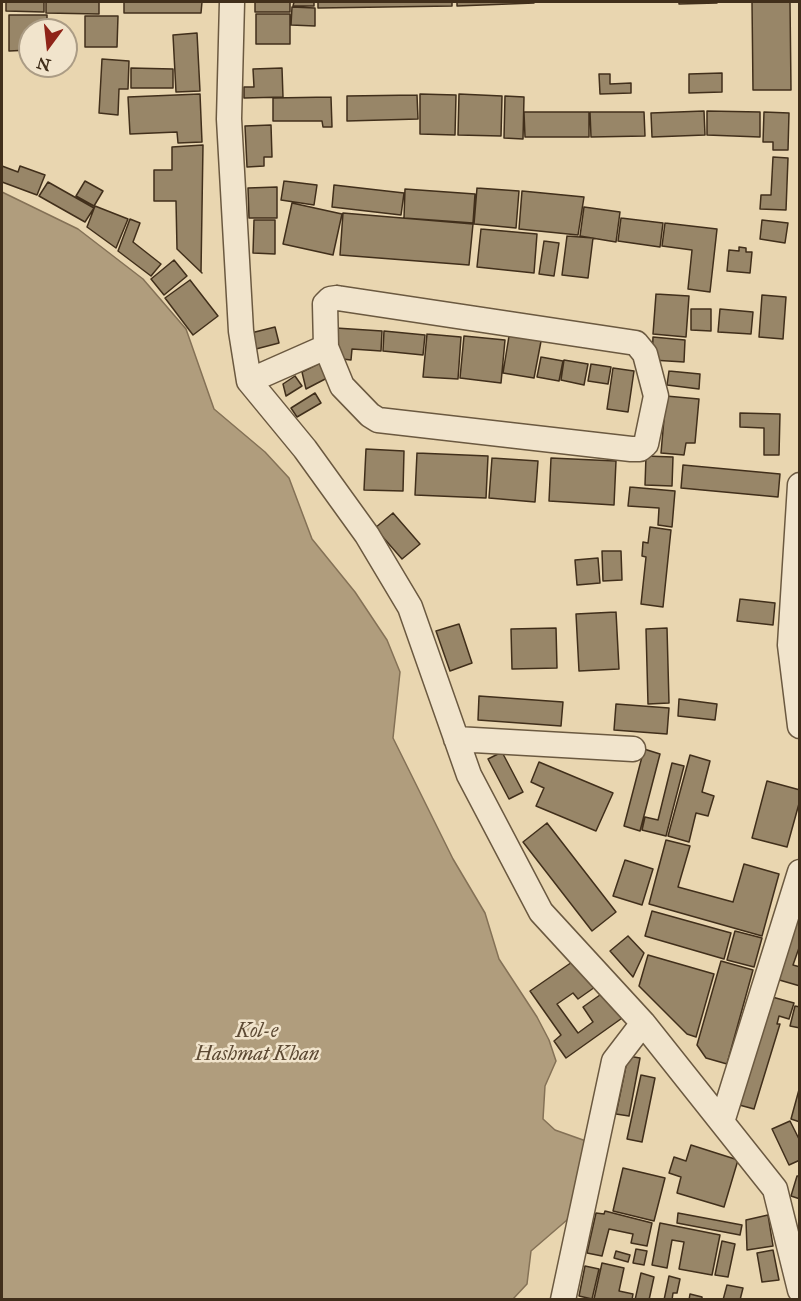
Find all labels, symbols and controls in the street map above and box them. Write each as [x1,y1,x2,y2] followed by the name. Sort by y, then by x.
[18,18,78,78] north arrow
[35,53,53,75] text: N
[195,1020,319,1067] water label: Kol-e Hashmat Khan

